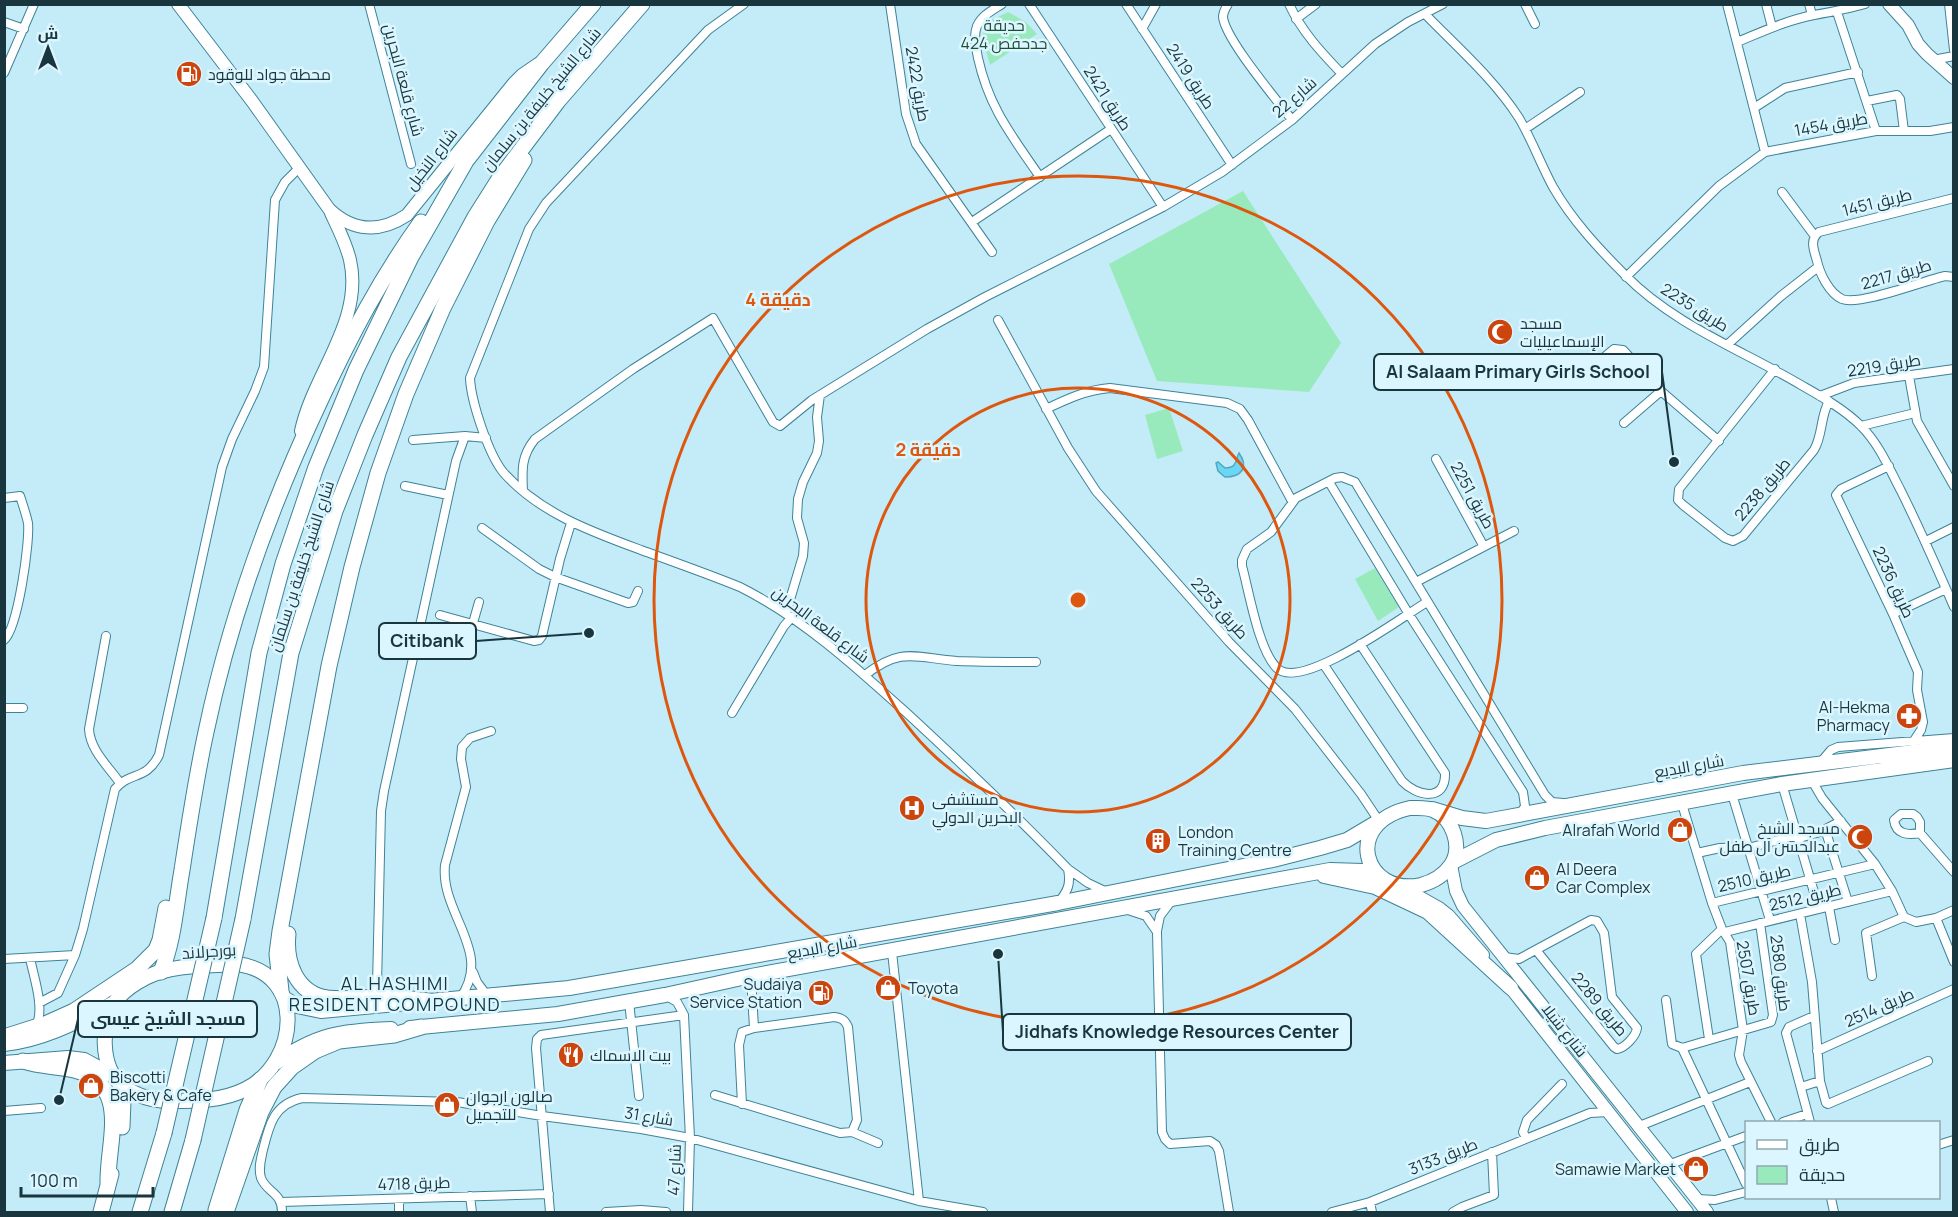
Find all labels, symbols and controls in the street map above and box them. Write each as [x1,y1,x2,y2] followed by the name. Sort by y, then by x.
[961,14,1048,54] park label: حديقة جدحفص 424
[18,18,78,78] north arrow
[377,21,430,139] street label: شارع قلعة البحرين
[38,22,58,44] text: ش
[476,23,607,176] street label: شارع الشيخ خليفة بن سلمان
[1162,39,1220,113] street label: طريق 2419
[901,45,935,123] street label: طريق 2422
[174,59,204,89] fuel station icon: محطة جواد للوقود
[1079,61,1137,135] street label: طريق 2421
[208,63,331,85] place label: محطة جواد للوقود
[1267,71,1322,123] street label: شارع 22
[1793,107,1869,141] street label: طريق 1454
[400,123,463,195] street label: شارع النخيل
[1840,183,1914,221] street label: طريق 1451
[1858,253,1934,295] street label: طريق 2217
[1657,278,1733,336] street label: طريق 2235
[745,287,811,311] text: 4 دقيقة
[1520,312,1605,352] place label: مسجد الإسماعيليات
[1485,317,1515,347] mosque icon: مسجد الإسماعيليات
[1846,348,1922,382] street label: طريق 2219
[1374,354,1662,390] callout: Al Salaam Primary Girls School
[1386,359,1650,383] text: Al Salaam Primary Girls School
[895,437,961,461] text: 2 دقيقة
[1729,453,1795,525] street label: طريق 2238
[1446,458,1500,532] street label: طريق 2251
[263,478,340,655] street label: شارع الشيخ خليفة بن سلمان
[1868,543,1920,621] street label: طريق 2236
[1186,572,1254,644] street label: طريق 2253
[767,580,874,669] street label: شارع قلعة البحرين
[1068,590,1088,610] centre of rings
[379,623,476,659] callout: Citibank
[390,628,465,652] text: Citibank
[1817,696,1891,736] place label: Al-Hekma Pharmacy
[1894,701,1924,731] pharmacy icon: Al-Hekma Pharmacy
[1652,749,1726,784] street label: شارع البديع
[932,788,1022,831] place label: مستشفى البحرين الدولي
[897,793,927,823] hospital icon: مستشفى البحرين الدولي
[1665,815,1695,845] shop icon: Alrafah World
[1720,817,1840,857] place label: مسجد الشيخ عبدالحسن آل طفل
[1562,819,1660,841] place label: Alrafah World
[1178,821,1292,861] place label: London Training Centre
[1845,822,1875,852] mosque icon: مسجد الشيخ عبدالحسن آل طفل
[1143,826,1173,856] building icon: London Training Centre
[1556,858,1651,898] place label: Al Deera Car Complex
[1715,859,1793,897] street label: طريق 2510
[1522,863,1552,893] shop icon: Al Deera Car Complex
[1767,878,1843,916] street label: طريق 2512
[785,930,859,965] street label: شارع البديع
[1765,933,1797,1013] street label: طريق 2580
[181,938,237,964] street label: بورجرلاند
[1732,939,1766,1017] street label: طريق 2507
[1567,967,1633,1041] street label: طريق 2289
[289,971,501,1016] district label: AL HASHIMI RESIDENT COMPOUND
[690,973,802,1013] place label: Sudaiya Service Station
[873,973,903,1003] shop icon: Toyota
[908,977,958,999] place label: Toyota
[806,978,836,1008] fuel station icon: Sudaiya Service Station
[1841,982,1917,1032] street label: طريق 2514
[1536,998,1593,1062] street label: شارع شيلا
[78,1001,257,1037] callout: مسجد الشيخ عيسى
[90,1006,246,1031] text: مسجد الشيخ عيسى
[1003,1014,1351,1050] callout: Jidhafs Knowledge Resources Center
[1015,1019,1339,1043] text: Jidhafs Knowledge Resources Center
[556,1040,586,1070] restaurant icon: بيت الاسماك
[590,1044,671,1066] place label: بيت الاسماك
[110,1066,212,1106] place label: Biscotti Bakery & Cafe
[76,1071,106,1101] shop icon: Biscotti Bakery & Cafe
[466,1085,553,1125] place label: صالون ارجوان للتجميل
[432,1090,462,1120] shop icon: صالون ارجوان للتجميل
[623,1101,675,1132] street label: شارع 31
[1745,1121,1940,1199] legend
[1405,1132,1481,1180] street label: طريق 3133
[1799,1132,1840,1157] text: طريق
[662,1144,687,1196] street label: شارع 47
[1681,1154,1711,1184] shop icon: Samawie Market
[1555,1158,1676,1180] place label: Samawie Market
[21,1160,153,1198] scale bar
[1799,1162,1845,1186] text: حديقة
[30,1168,78,1192] text: 100 m
[377,1171,451,1195] street label: طريق 4718

